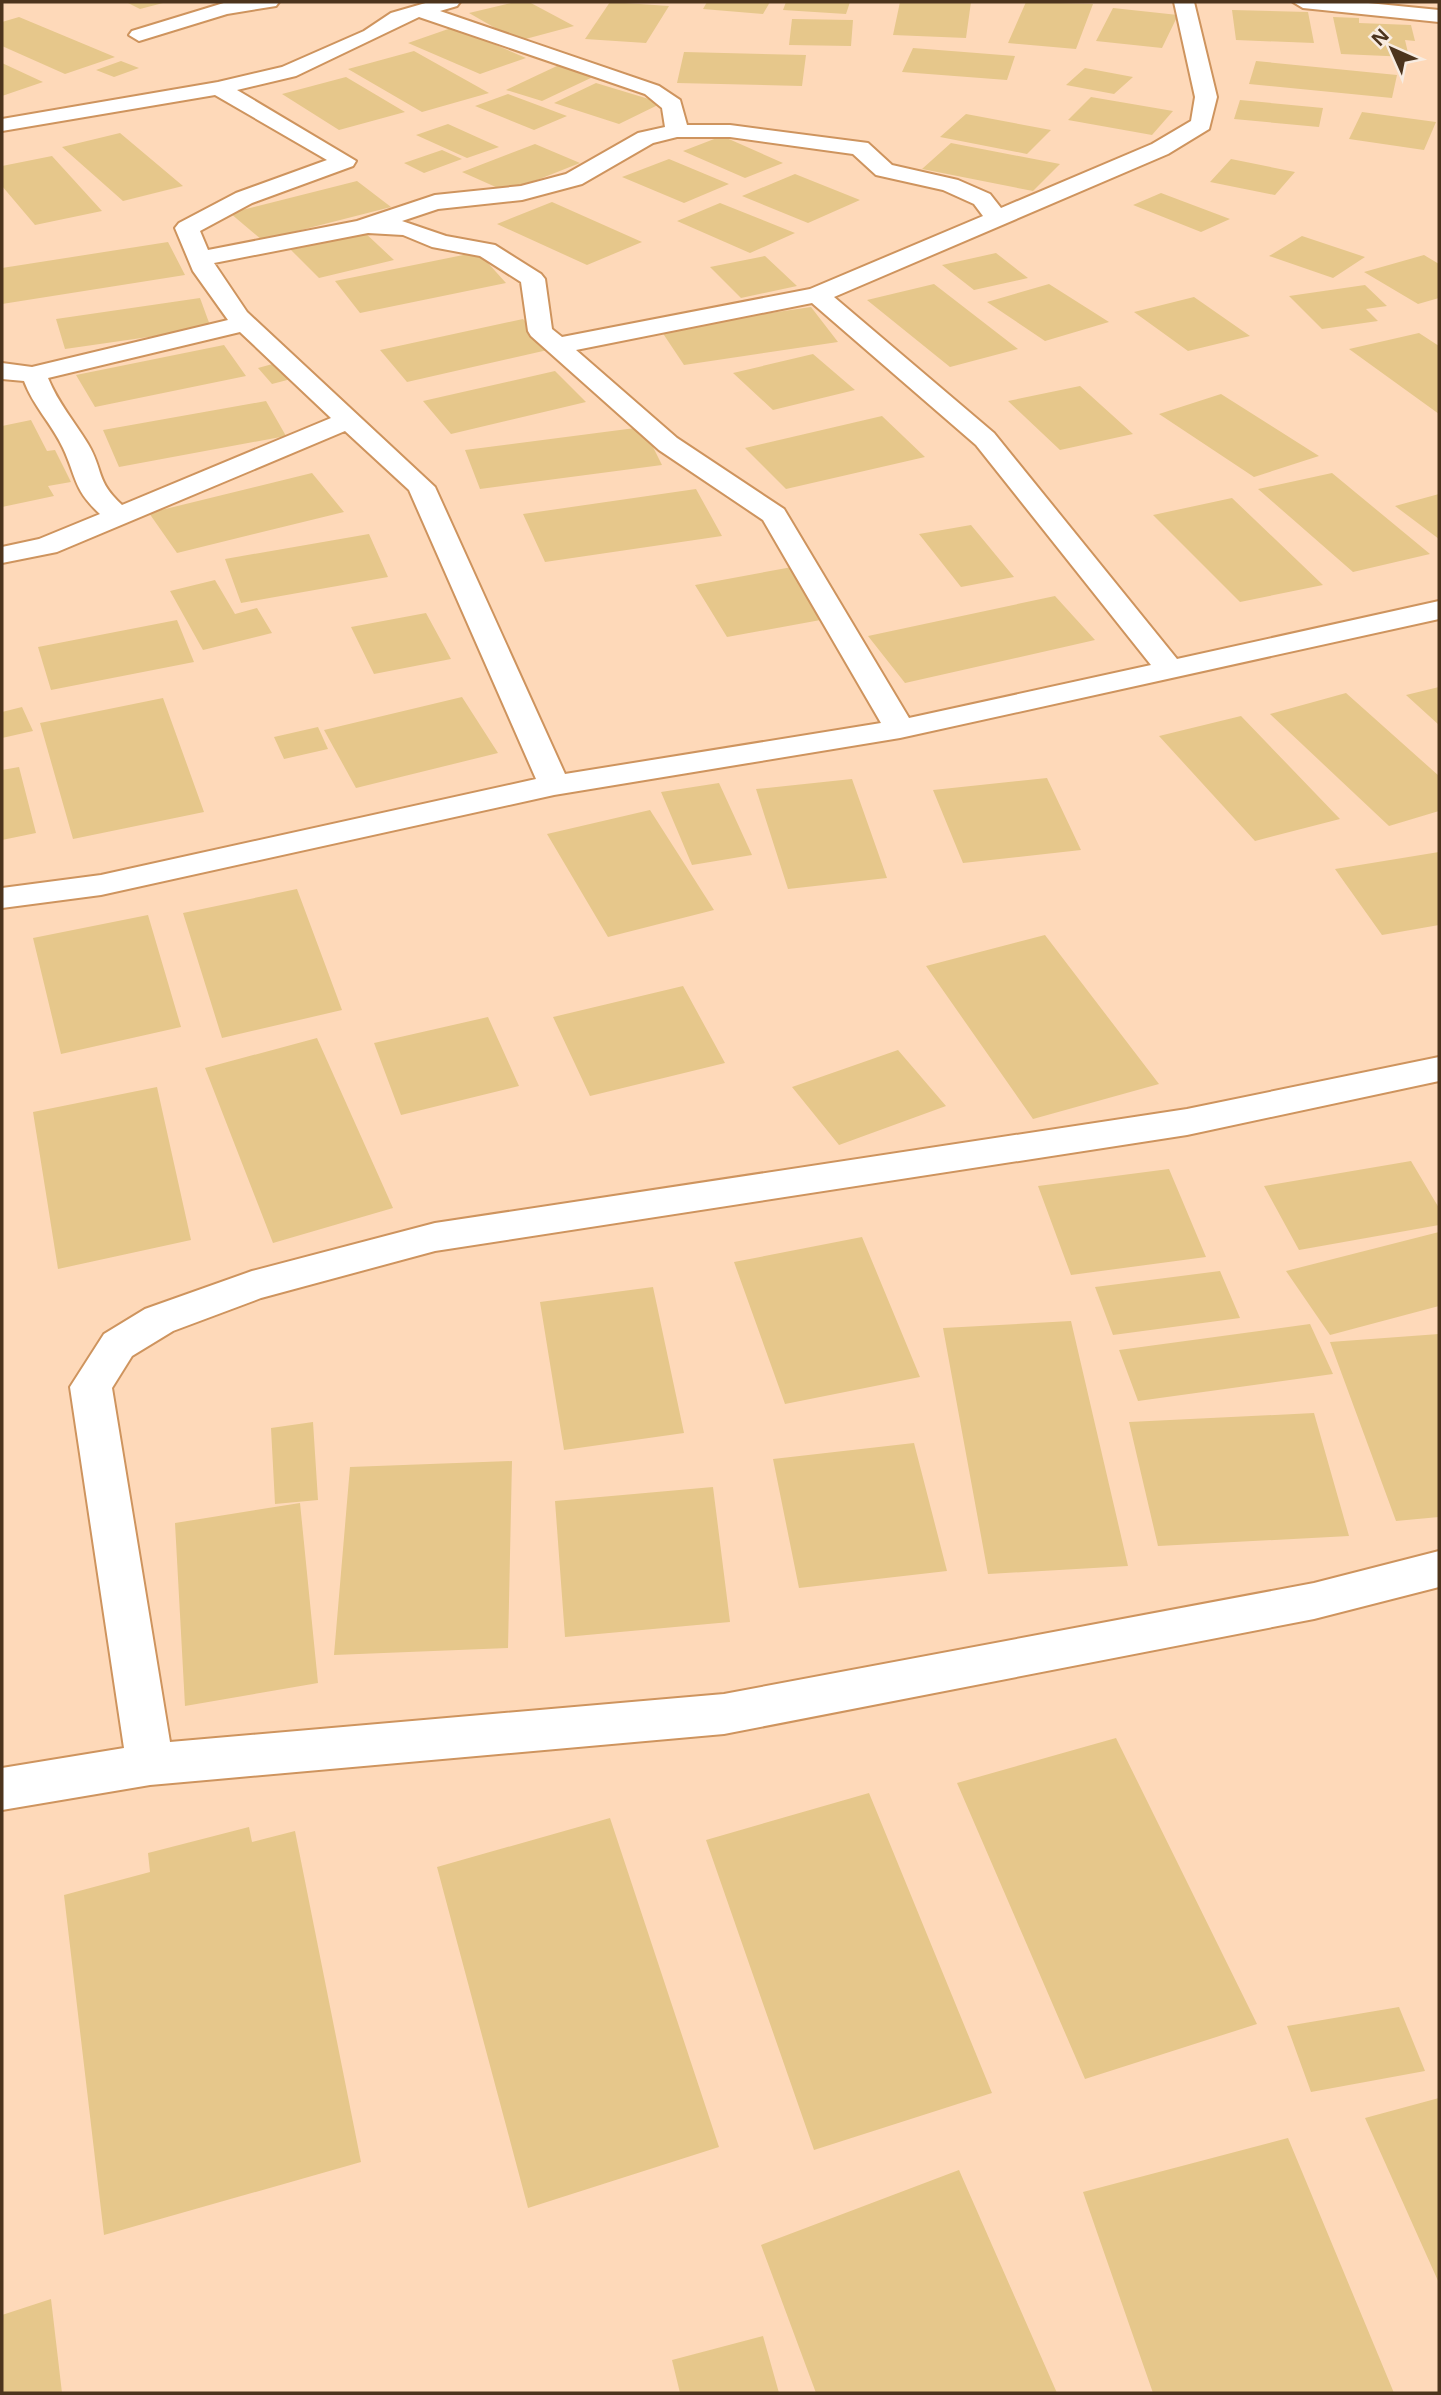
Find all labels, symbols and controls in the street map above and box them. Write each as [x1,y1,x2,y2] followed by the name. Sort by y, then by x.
[1357,14,1427,84] north arrow
[1365,22,1395,52] text: N

